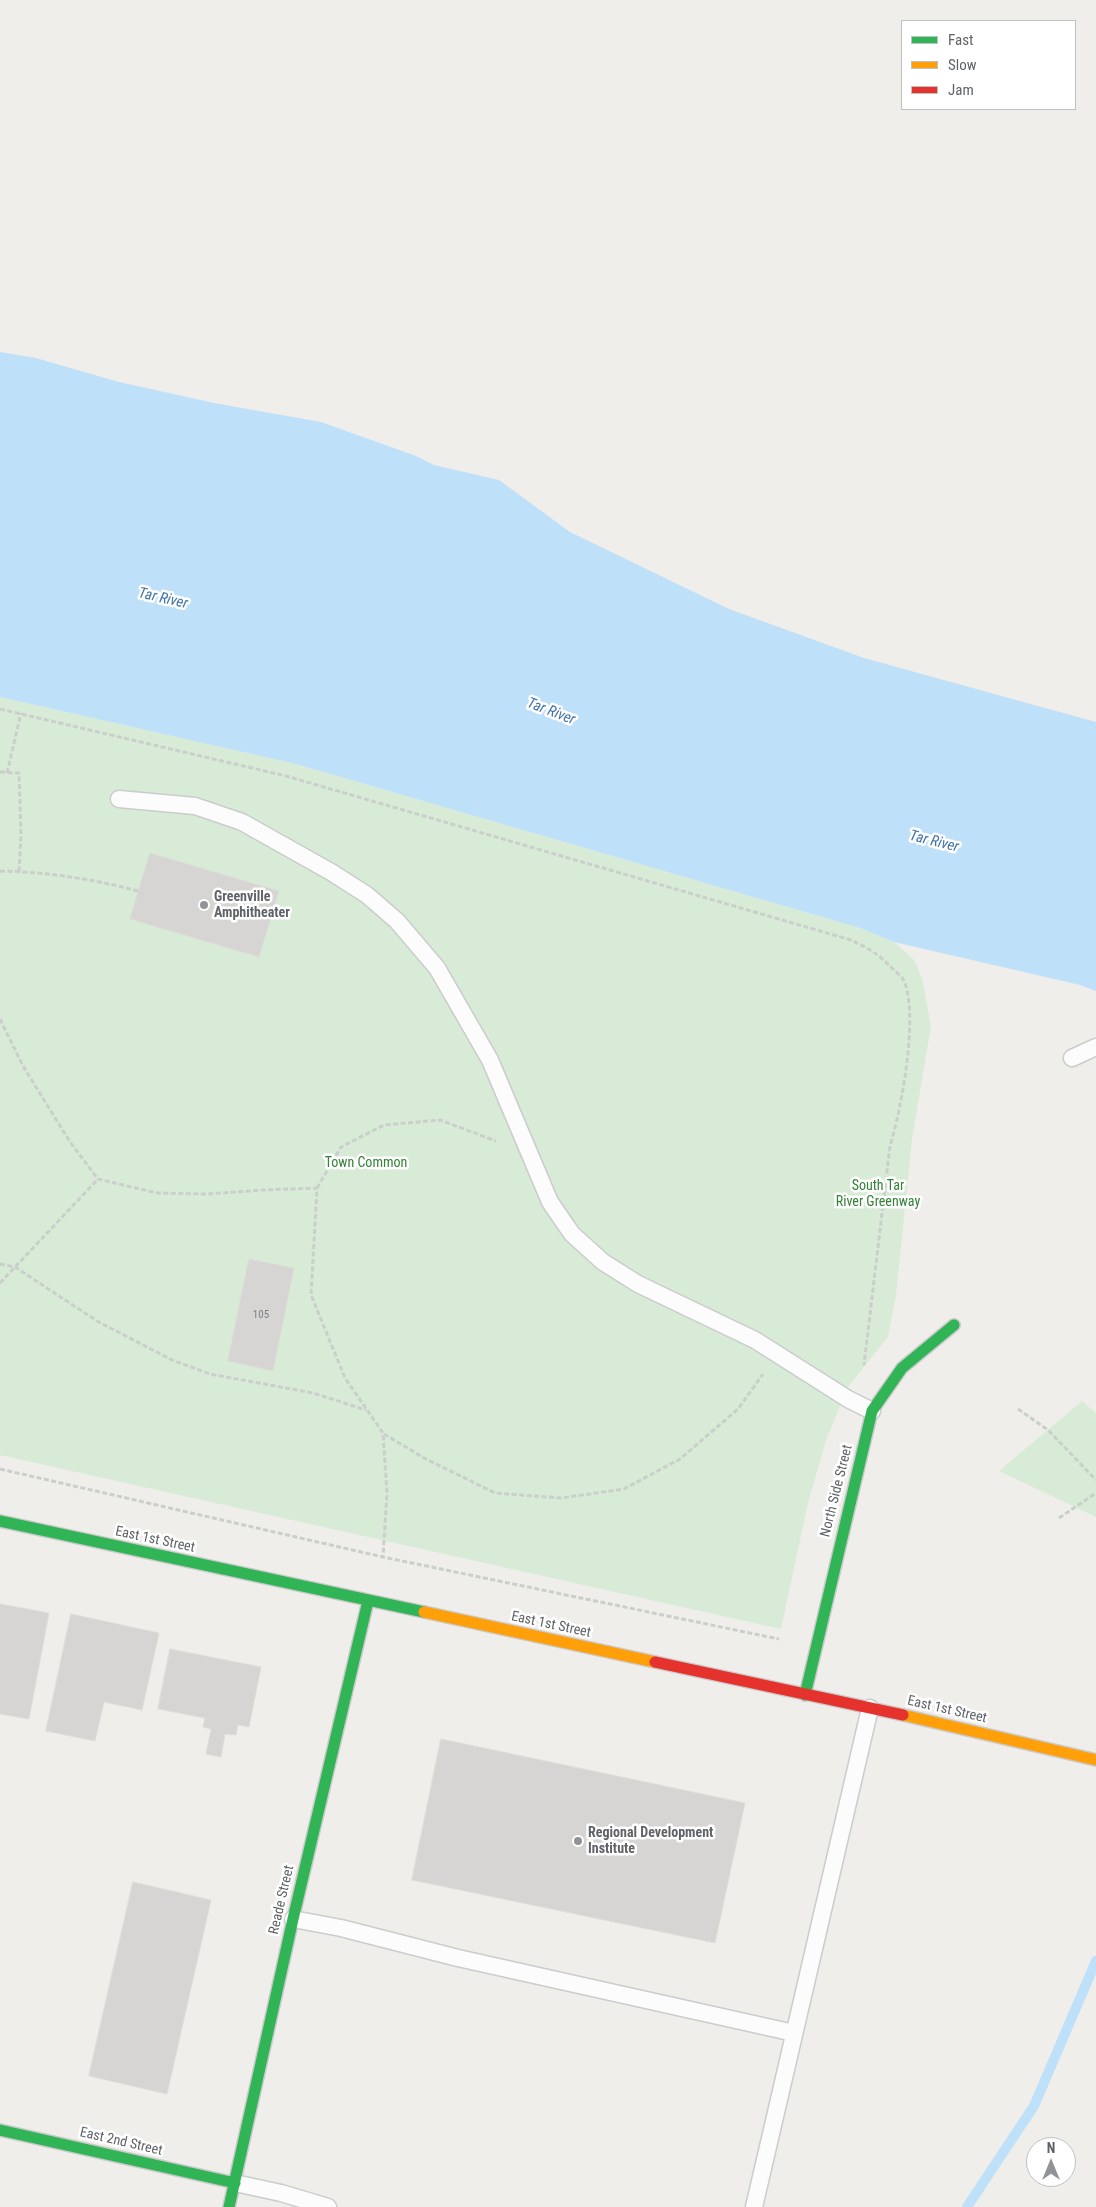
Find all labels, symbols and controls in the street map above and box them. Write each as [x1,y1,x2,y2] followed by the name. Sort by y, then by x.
[901,20,1076,110] legend
[948,31,973,49] text: Fast
[948,56,977,74] text: Slow
[948,81,974,99] text: Jam
[137,585,189,613] water label: Tar River
[524,695,578,729] water label: Tar River
[908,827,960,857] water label: Tar River
[214,889,290,922] place label: Greenville Amphitheater
[198,899,210,911] marker: Greenville Amphitheater
[325,1155,407,1171] park label: Town Common
[836,1178,920,1210] park label: South Tar River Greenway
[253,1308,269,1322] house number: 105
[817,1443,857,1539] street label: North Side Street
[114,1523,196,1557] street label: East 1st Street
[510,1608,592,1642] street label: East 1st Street
[906,1693,988,1727] street label: East 1st Street
[588,1825,713,1858] place label: Regional Development Institute
[572,1835,584,1847] marker: Regional Development Institute
[266,1864,298,1936] street label: Reade Street
[78,2124,164,2160] street label: East 2nd Street
[1026,2137,1076,2187] north arrow
[1047,2140,1055,2156] text: N

